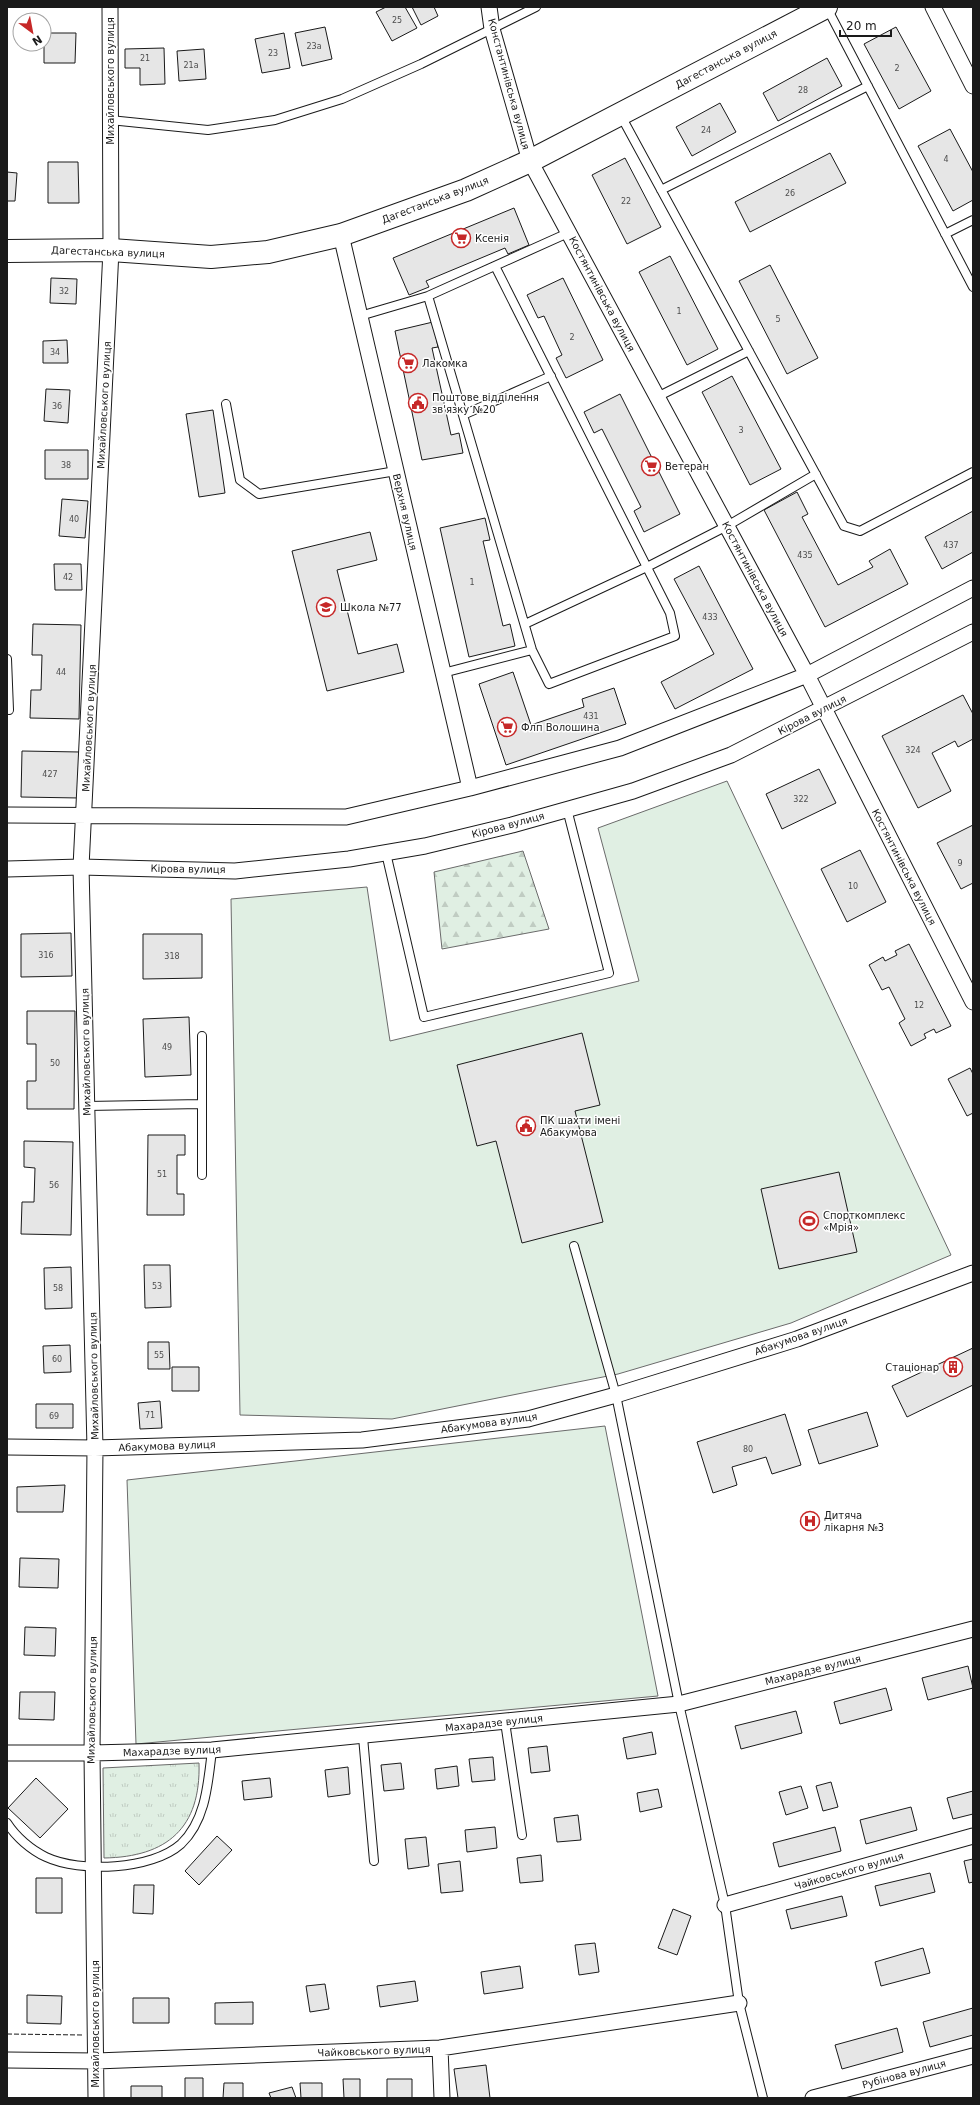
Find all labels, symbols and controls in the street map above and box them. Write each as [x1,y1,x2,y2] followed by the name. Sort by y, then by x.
[12,12,52,52] north arrow
[840,12,891,38] scale bar
[392,16,402,25] house number: 25
[105,17,116,145] street label: Михайловського вулиця
[486,17,532,151] street label: Константинівська вулиця
[846,19,877,33] text: 20 m
[673,27,779,91] street label: Дагестанська вулиця
[30,32,44,48] text: N
[306,42,322,51] house number: 23а
[268,49,278,58] house number: 23
[140,54,150,63] house number: 21
[183,61,199,70] house number: 21а
[894,64,900,73] house number: 2
[798,86,808,95] house number: 28
[701,126,711,135] house number: 24
[943,155,949,164] house number: 4
[380,175,490,225] street label: Дагестанська вулиця
[785,189,795,198] house number: 26
[621,197,631,206] house number: 22
[450,227,472,249] supermarket icon: Ксенія
[475,233,509,244] place label: Ксенія
[567,235,637,353] street label: Костянтинівська вулиця
[51,245,165,259] street label: Дагестанська вулиця
[59,287,69,296] house number: 32
[676,307,682,316] house number: 1
[775,315,781,324] house number: 5
[569,333,575,342] house number: 2
[95,341,113,469] street label: Михайловського вулиця
[50,348,60,357] house number: 34
[397,352,419,374] supermarket icon: Лакомка
[422,358,468,369] place label: Лакомка
[407,392,429,414] public building icon: Поштове відділення зв'язку №20
[432,392,539,415] place label: Поштове відділення зв'язку №20
[52,402,62,411] house number: 36
[738,426,744,435] house number: 3
[640,455,662,477] supermarket icon: Ветеран
[61,461,71,470] house number: 38
[665,461,709,472] place label: Ветеран
[391,472,419,552] street label: Верхня вулиця
[69,515,79,524] house number: 40
[720,520,790,638] street label: Костянтинівська вулиця
[943,541,959,550] house number: 437
[797,551,813,560] house number: 435
[63,573,73,582] house number: 42
[469,578,475,587] house number: 1
[315,596,337,618] school or university icon: Школа №77
[340,602,402,613] place label: Школа №77
[702,613,718,622] house number: 433
[80,664,98,792] street label: Михайловського вулиця
[56,668,66,677] house number: 44
[776,693,848,737] street label: Кірова вулиця
[583,712,599,721] house number: 431
[496,716,518,738] supermarket icon: Флп Волошина
[521,722,600,733] place label: Флп Волошина
[905,746,921,755] house number: 324
[42,770,58,779] house number: 427
[793,795,809,804] house number: 322
[870,807,938,927] street label: Костянтинівська вулиця
[470,810,546,840] street label: Кірова вулиця
[957,859,963,868] house number: 9
[150,863,226,875] street label: Кірова вулиця
[848,882,858,891] house number: 10
[38,951,54,960] house number: 316
[164,952,180,961] house number: 318
[79,988,93,1116] street label: Михайловського вулиця
[914,1001,924,1010] house number: 12
[162,1043,172,1052] house number: 49
[50,1059,60,1068] house number: 50
[515,1115,537,1137] public building icon: ПК шахти імені Абакумова
[540,1115,620,1138] place label: ПК шахти імені Абакумова
[157,1170,167,1179] house number: 51
[49,1181,59,1190] house number: 56
[798,1210,820,1232] sports icon: Спорткомплекс «Мрія»
[823,1210,905,1233] place label: Спорткомплекс «Мрія»
[152,1282,162,1291] house number: 53
[53,1284,63,1293] house number: 58
[87,1312,101,1440] street label: Михайловського вулиця
[753,1315,849,1357] street label: Абакумова вулиця
[154,1351,164,1360] house number: 55
[52,1355,62,1364] house number: 60
[942,1356,964,1378] building icon: Стаціонар
[885,1362,939,1373] place label: Стаціонар
[145,1411,155,1420] house number: 71
[440,1411,538,1435] street label: Абакумова вулиця
[49,1412,59,1421] house number: 69
[118,1439,216,1453] street label: Абакумова вулиця
[743,1445,753,1454] house number: 80
[799,1510,821,1532] hospital icon: Дитяча лікарня №3
[824,1510,884,1533] place label: Дитяча лікарня №3
[85,1636,99,1764] street label: Михайловського вулиця
[764,1653,862,1687] street label: Махарадзе вулиця
[445,1712,543,1734] street label: Махарадзе вулиця
[123,1744,221,1758] street label: Махарадзе вулиця
[793,1850,905,1892] street label: Чайковського вулиця
[90,1960,101,2088] street label: Михайловського вулиця
[317,2044,431,2058] street label: Чайковського вулиця
[861,2058,947,2090] street label: Рубінова вулиця

